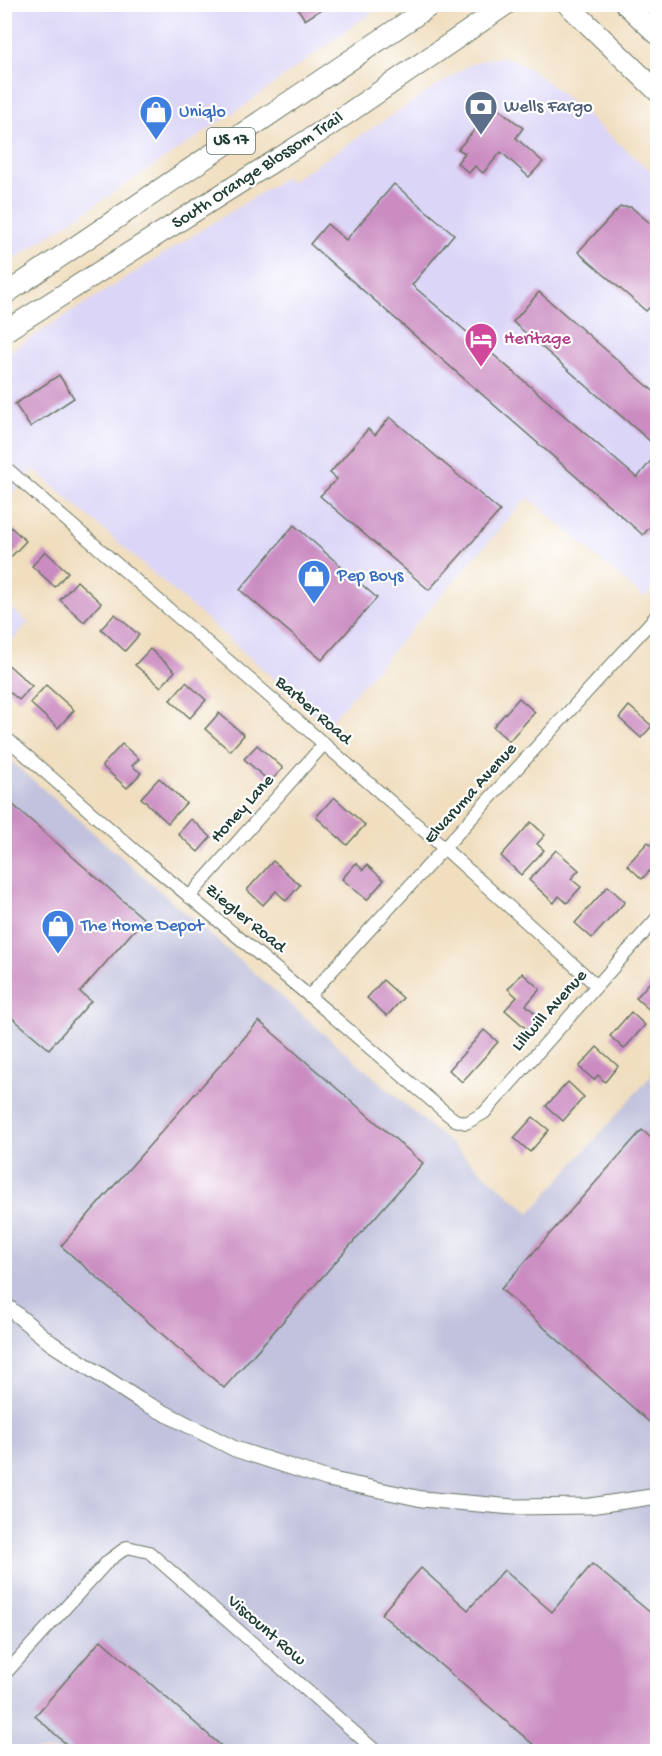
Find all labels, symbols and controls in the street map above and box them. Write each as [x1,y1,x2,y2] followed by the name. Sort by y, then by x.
[463,89,499,136] bank icon: Wells Fargo
[138,94,174,141] shop icon: Uniqlo
[504,97,593,118] place label: Wells Fargo
[179,102,226,123] place label: Uniqlo
[168,108,348,234] street label: South Orange Blossom Trail
[207,128,255,154] road number: US 17
[463,321,499,368] hotel icon: Heritage
[504,329,571,350] place label: Heritage
[296,558,332,605] shop icon: Pep Boys
[336,566,405,587] place label: Pep Boys
[270,671,357,751] street label: Barber Road
[420,738,522,849] street label: Elvaruma Avenue
[207,770,280,848] street label: Honey Lane
[200,880,291,959] street label: Ziegler Road
[40,908,76,955] shop icon: The Home Depot
[80,916,205,937] place label: The Home Depot
[508,965,593,1056] street label: Lillwill Avenue
[222,1590,310,1671] street label: Viscount Row

